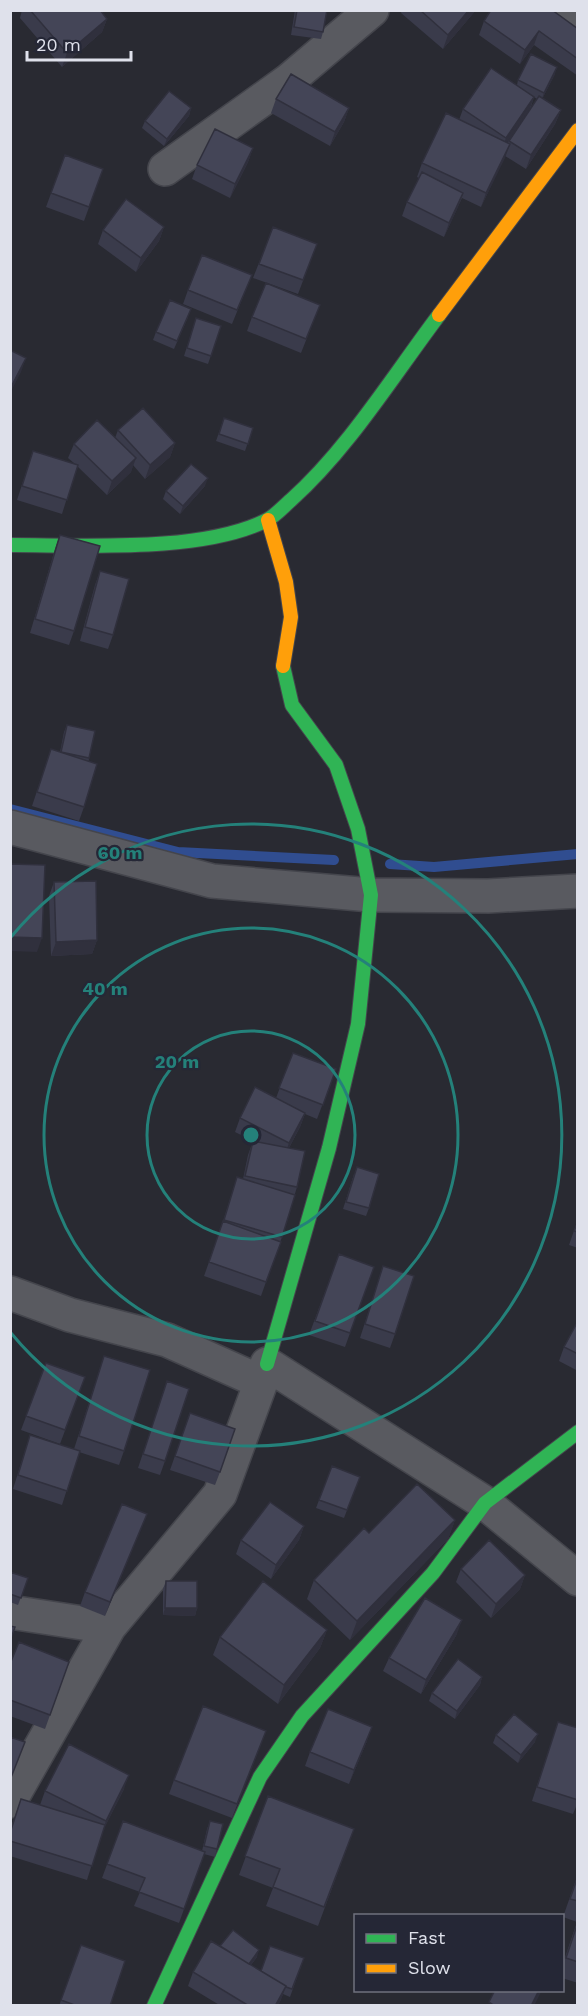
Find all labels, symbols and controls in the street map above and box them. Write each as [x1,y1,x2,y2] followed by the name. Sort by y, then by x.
[27,24,130,62] scale bar
[36,34,81,55] text: 20 m
[98,842,142,863] text: 60 m
[82,978,128,999] text: 40 m
[155,1051,199,1072] text: 20 m
[241,1125,261,1145] centre of rings
[354,1914,564,1992] legend
[408,1927,446,1948] text: Fast
[408,1957,451,1978] text: Slow

